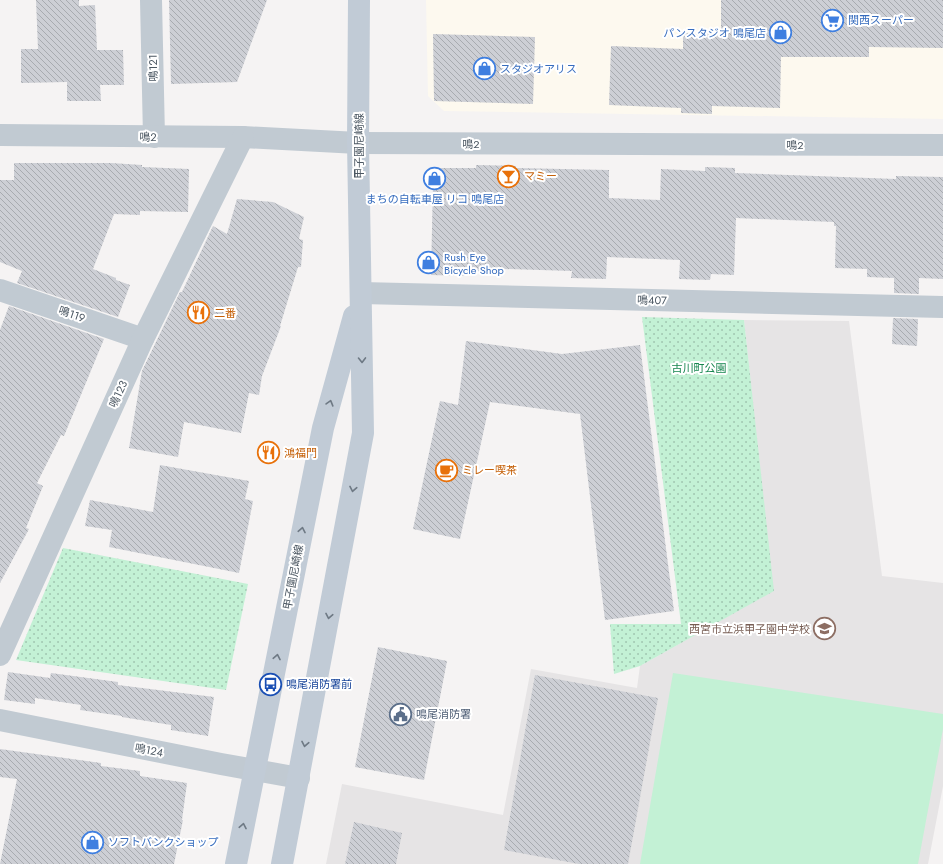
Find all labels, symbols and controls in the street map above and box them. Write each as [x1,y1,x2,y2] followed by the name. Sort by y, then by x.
[819,7,845,33] supermarket icon: 関西スーパー
[848,12,914,28] place label: 関西スーパー
[768,20,794,46] shop icon: パンスタジオ 鳴尾店
[663,25,766,41] place label: パンスタジオ 鳴尾店
[145,54,161,82] street label: 鳴121
[471,56,497,82] shop icon: スタジオアリス
[500,61,577,77] place label: スタジオアリス
[351,113,367,179] street label: 甲子園尼崎線
[139,129,157,145] street label: 鳴2
[462,136,480,152] street label: 鳴2
[786,137,804,153] street label: 鳴2
[496,163,522,189] bar icon: マミー
[422,166,448,192] shop icon: まちの自転車屋 リコ 鳴尾店
[524,168,557,184] place label: マミー
[366,191,504,207] place label: まちの自転車屋 リコ 鳴尾店
[444,249,504,278] place label: Rush Eye Bicycle Shop
[415,250,441,276] shop icon: Rush Eye Bicycle Shop
[637,292,667,308] street label: 鳴407
[185,300,211,326] restaurant icon: 二番
[57,302,87,326] street label: 鳴119
[214,305,236,321] place label: 二番
[358,357,366,363] one-way arrow
[672,360,727,376] park label: 古川町公園
[105,378,131,410] street label: 鳴123
[325,399,334,406] one-way arrow
[256,440,282,466] restaurant icon: 鴻福門
[284,445,317,461] place label: 鴻福門
[433,457,459,483] cafe icon: ミレー喫茶
[462,462,517,478] place label: ミレー喫茶
[349,485,358,492] one-way arrow
[298,526,306,533] one-way arrow
[279,543,307,611] street label: 甲子園尼崎線
[325,613,334,619] one-way arrow
[812,616,838,642] school or university icon: 西宮市立浜甲子園中学校
[689,621,810,637] place label: 西宮市立浜甲子園中学校
[272,654,280,660] one-way arrow
[257,671,283,697] bus stop icon: 鳴尾消防署前
[286,676,352,692] place label: 鳴尾消防署前
[388,701,414,727] public building icon: 鳴尾消防署
[416,706,471,722] place label: 鳴尾消防署
[133,739,165,761] street label: 鳴124
[301,741,310,747] one-way arrow
[238,823,247,829] one-way arrow
[79,829,105,855] shop icon: ソフトバンクショップ
[108,834,219,850] place label: ソフトバンクショップ

